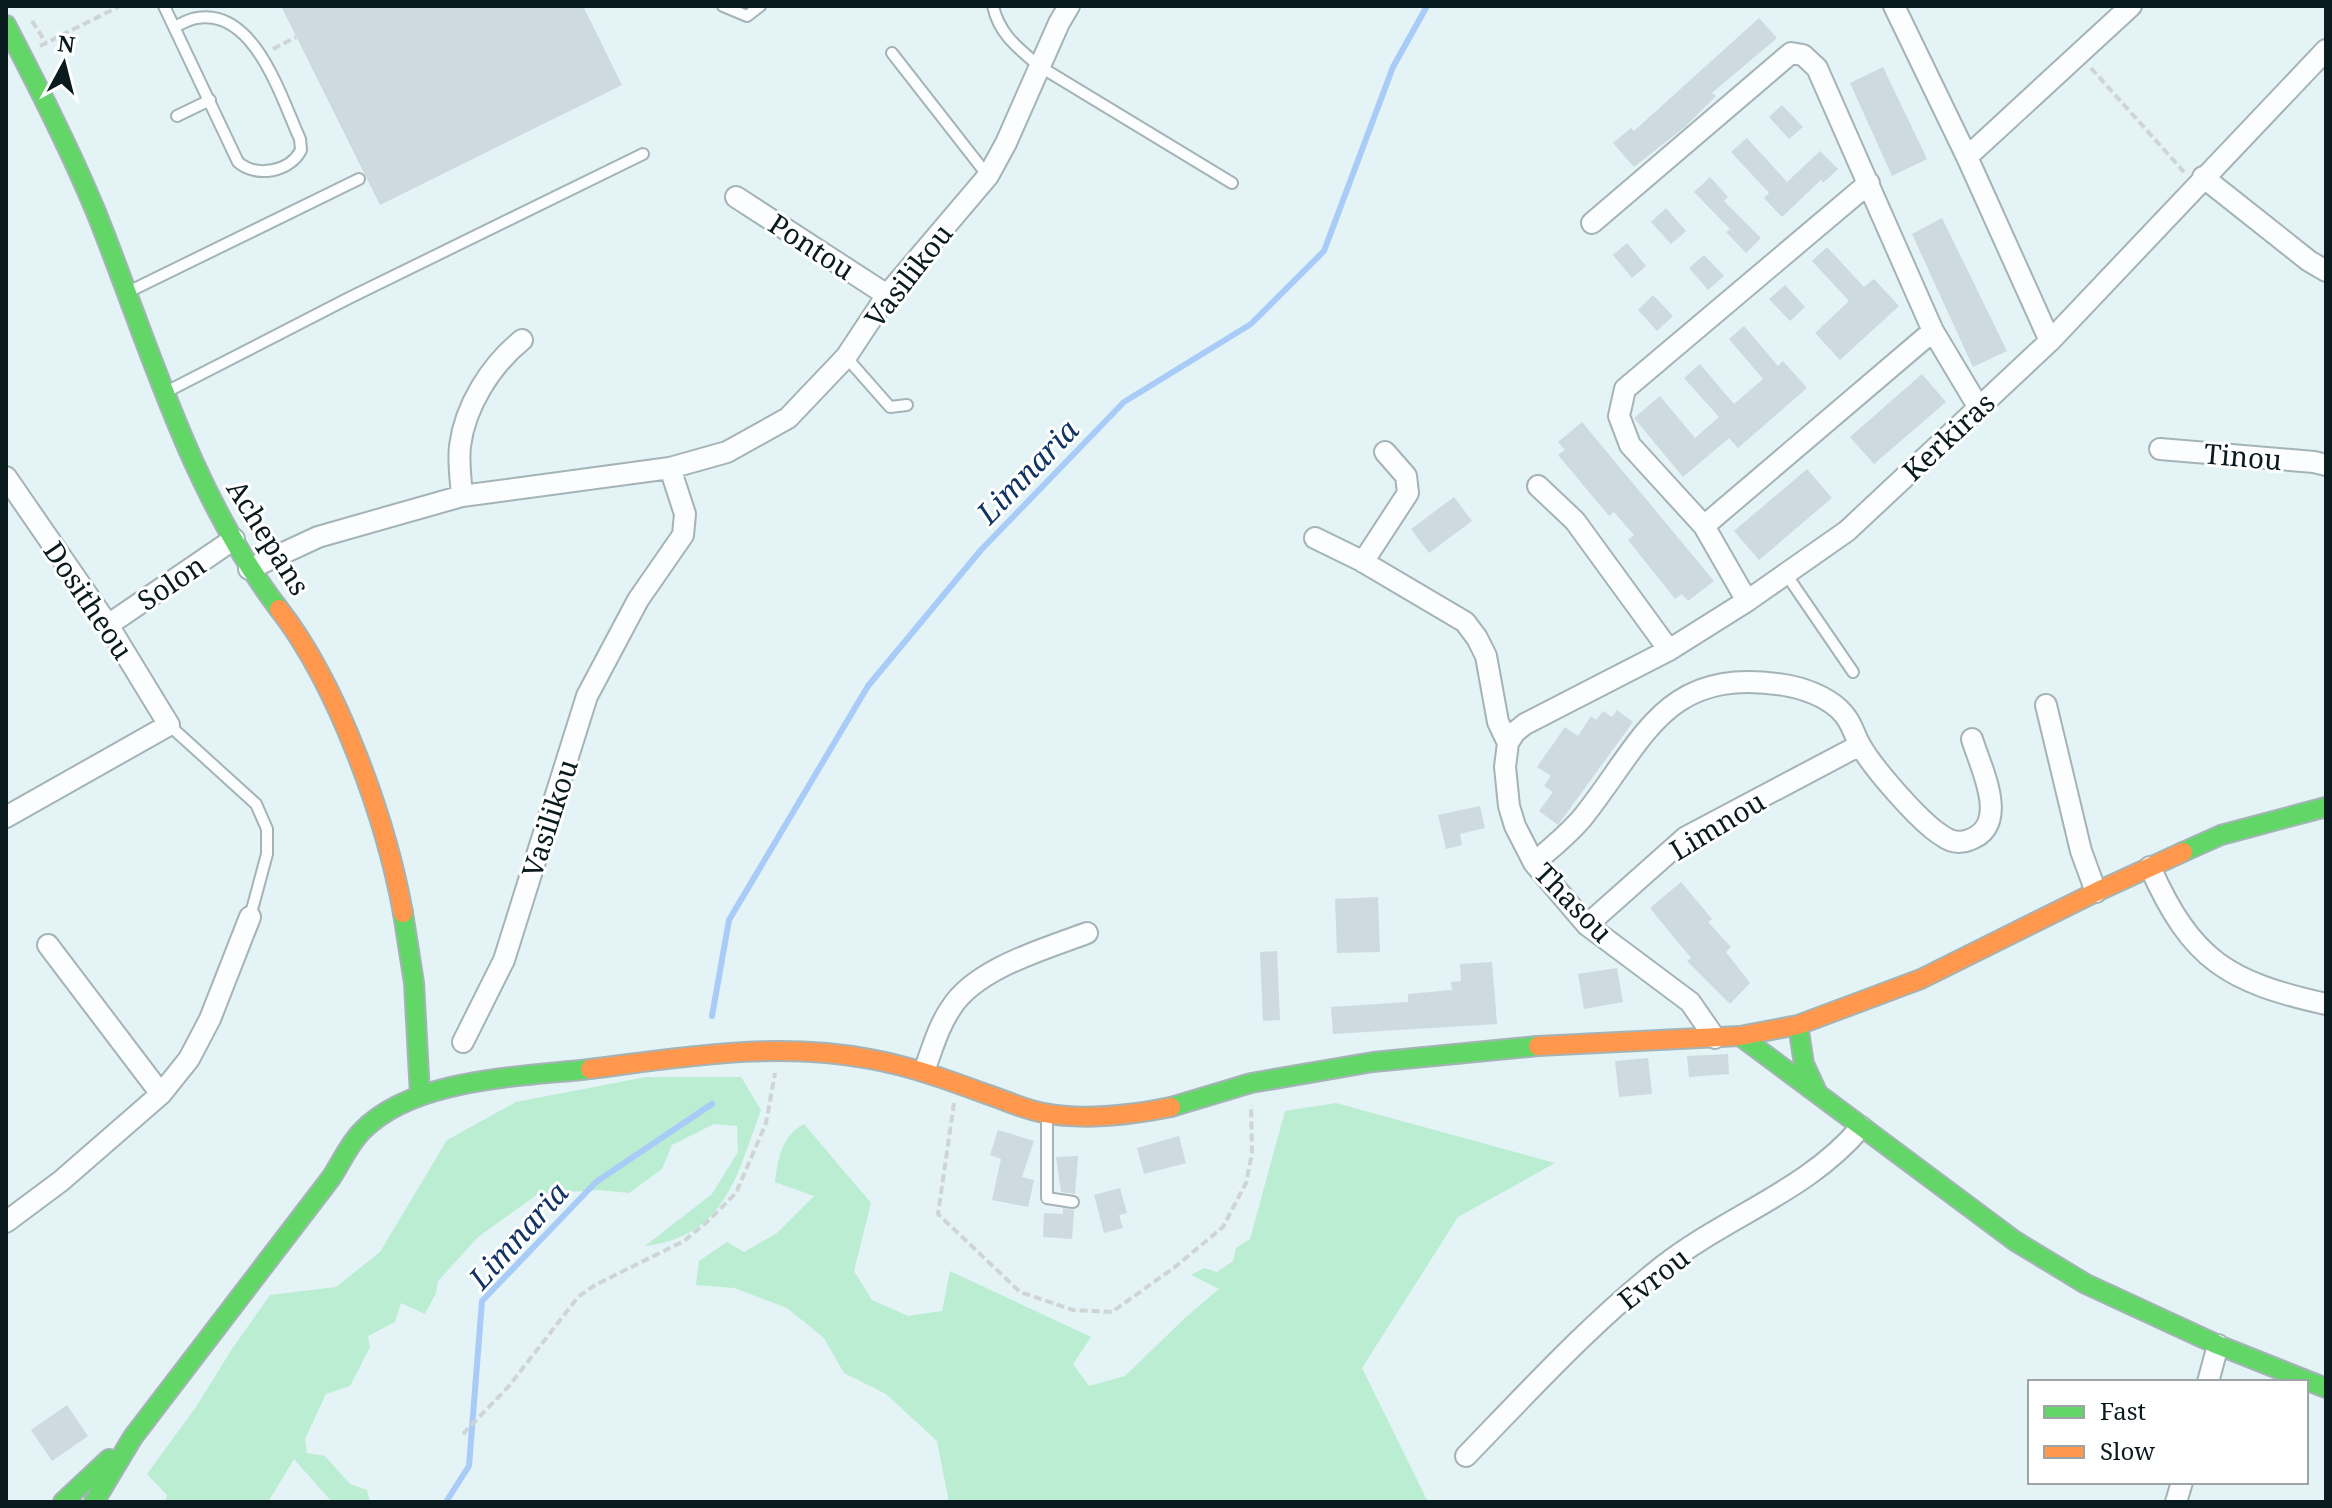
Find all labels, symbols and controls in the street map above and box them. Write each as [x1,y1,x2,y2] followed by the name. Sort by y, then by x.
[24,24,104,104] north arrow
[56,27,77,59] text: N
[762,204,862,288] street label: Pontou
[855,215,961,335] street label: Vasilikou
[1894,383,2002,489] street label: Kerkiras
[966,409,1088,533] water label: Limnaria
[2202,434,2284,478] street label: Tinou
[219,472,319,602] street label: Achepans
[36,534,143,667] street label: Dositheou
[130,545,212,619] street label: Solon
[512,754,586,882] street label: Vasilikou
[1662,782,1772,868] street label: Limnou
[1527,854,1622,950] street label: Thasou
[458,1172,577,1298] water label: Limnaria
[1609,1238,1697,1318] street label: Evrou
[2028,1380,2308,1484] legend
[2100,1394,2146,1427] text: Fast
[2100,1434,2155,1467] text: Slow

